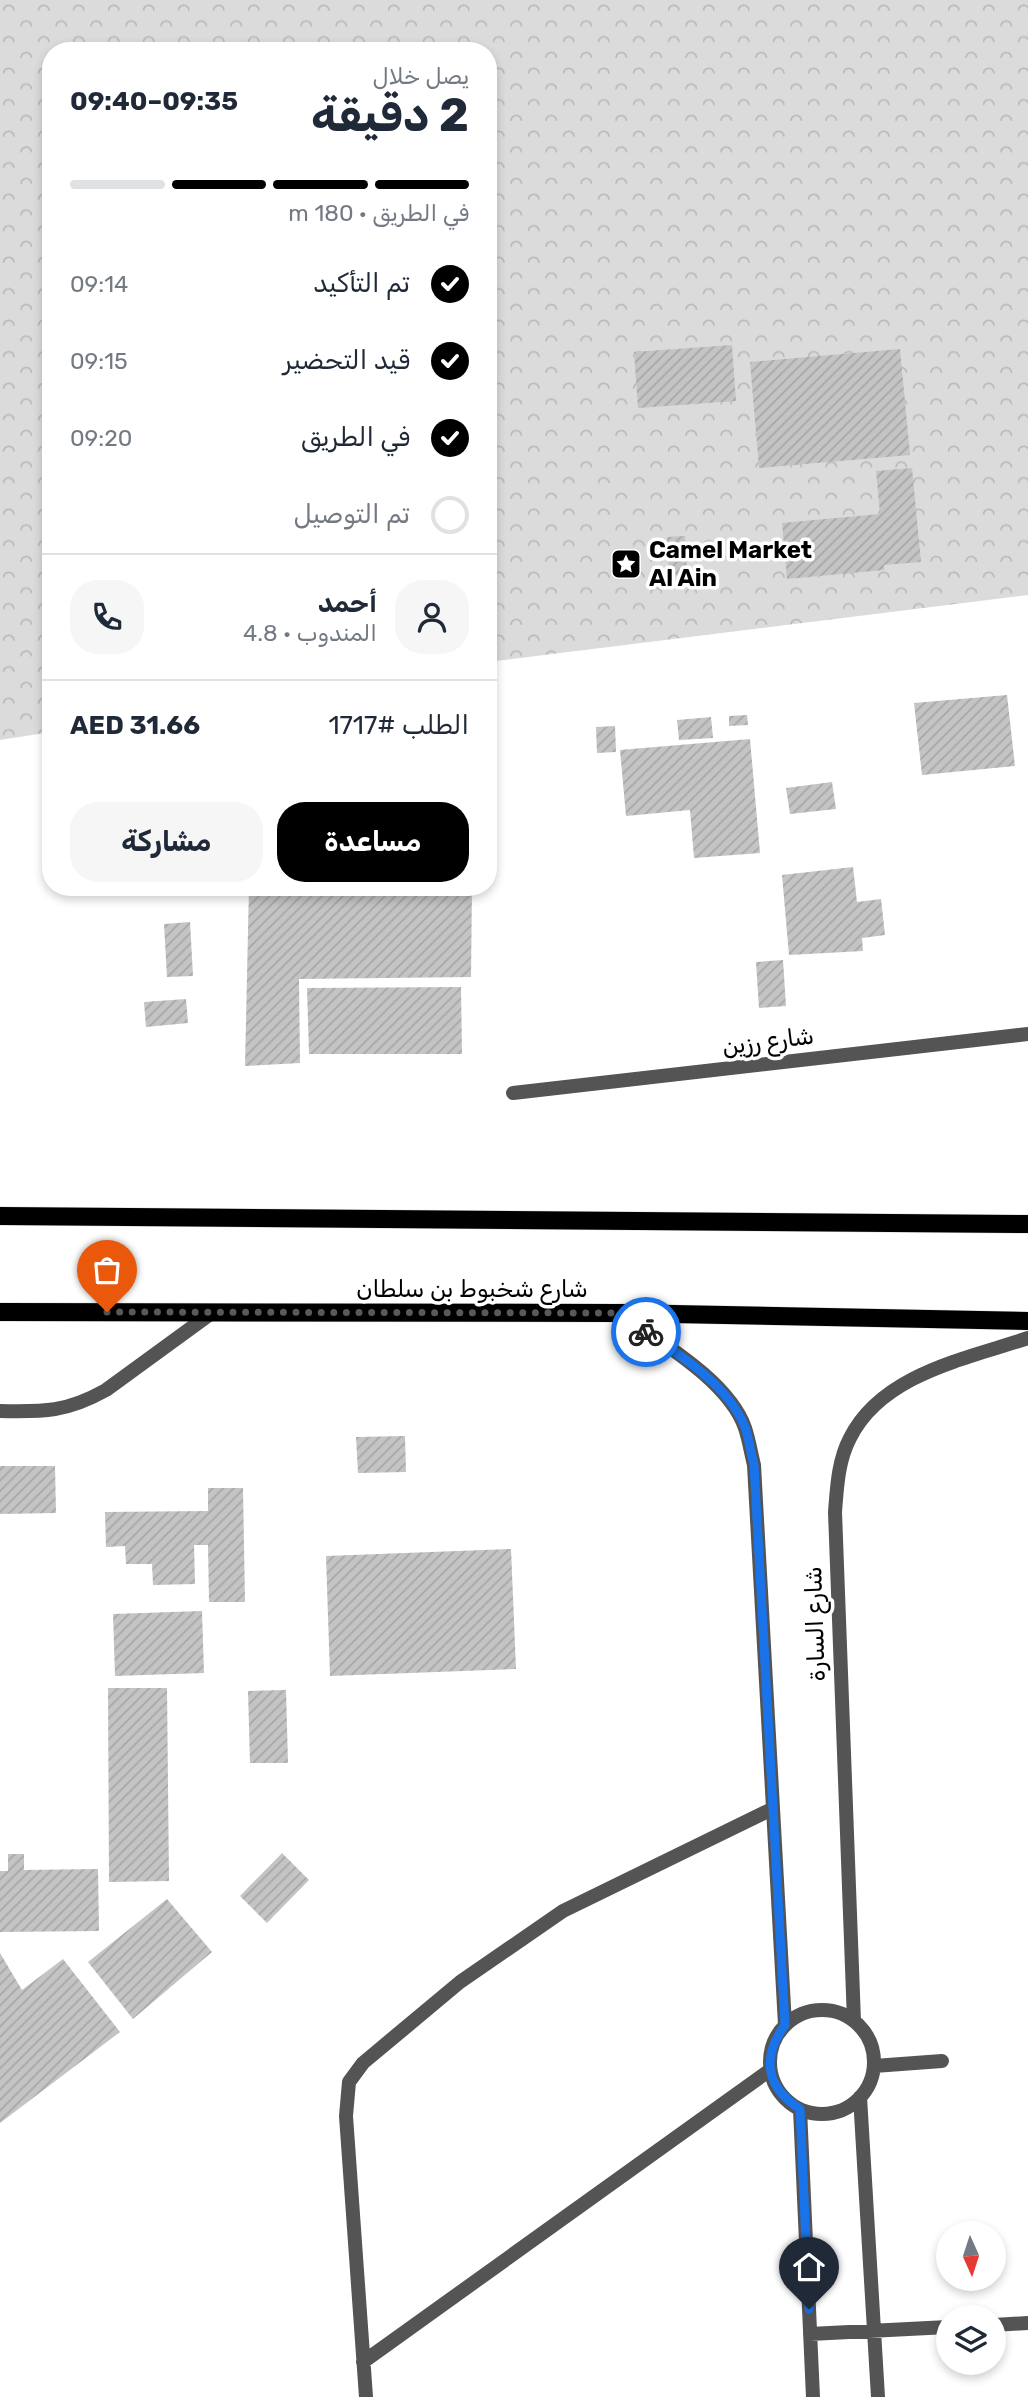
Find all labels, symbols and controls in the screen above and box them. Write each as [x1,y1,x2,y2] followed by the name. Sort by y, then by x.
[373,62,469,90] text: يصل خلال
[70,86,238,117] text: 09:35–09:40
[311,88,469,143] text: 2 دقيقة
[288,199,469,227] text: في الطريق · 180 m
[431,265,469,303] icon: check
[313,268,410,299] text: تم التأكيد
[70,270,128,298] text: 09:14
[431,342,469,380] icon: check
[283,345,410,376] text: قيد التحضير
[70,347,128,375] text: 09:15
[431,419,469,457] icon: check
[301,422,410,453] text: في الطريق
[70,424,132,452] text: 09:20
[293,499,410,530] text: تم التوصيل
[649,536,812,592] place label: Camel Market Al Ain
[609,547,643,581] place icon: Camel Market Al Ain
[70,580,144,654] button: phone
[395,580,469,654] button: person
[318,588,377,619] text: أحمد
[243,619,377,647] text: المندوب · 4.8
[70,710,200,741] text: AED 31.66
[328,710,469,741] text: الطلب #1717
[70,802,263,882] button: مشاركة
[277,802,469,882] button: مساعدة
[720,1021,816,1063] street label: شارع رزين
[77,1240,137,1312] pin
[88,1251,126,1289] icon: bag
[356,1275,588,1305] street label: شارع شخبوط بن سلطان
[611,1297,681,1367] courier
[627,1313,665,1351] icon: bike
[799,1566,833,1682] street label: شارع السارة
[936,2221,1006,2291] north arrow
[936,2221,1006,2375] map controls
[779,2237,839,2309] pin
[790,2248,828,2286] icon: home
[936,2305,1006,2375] button: layers

